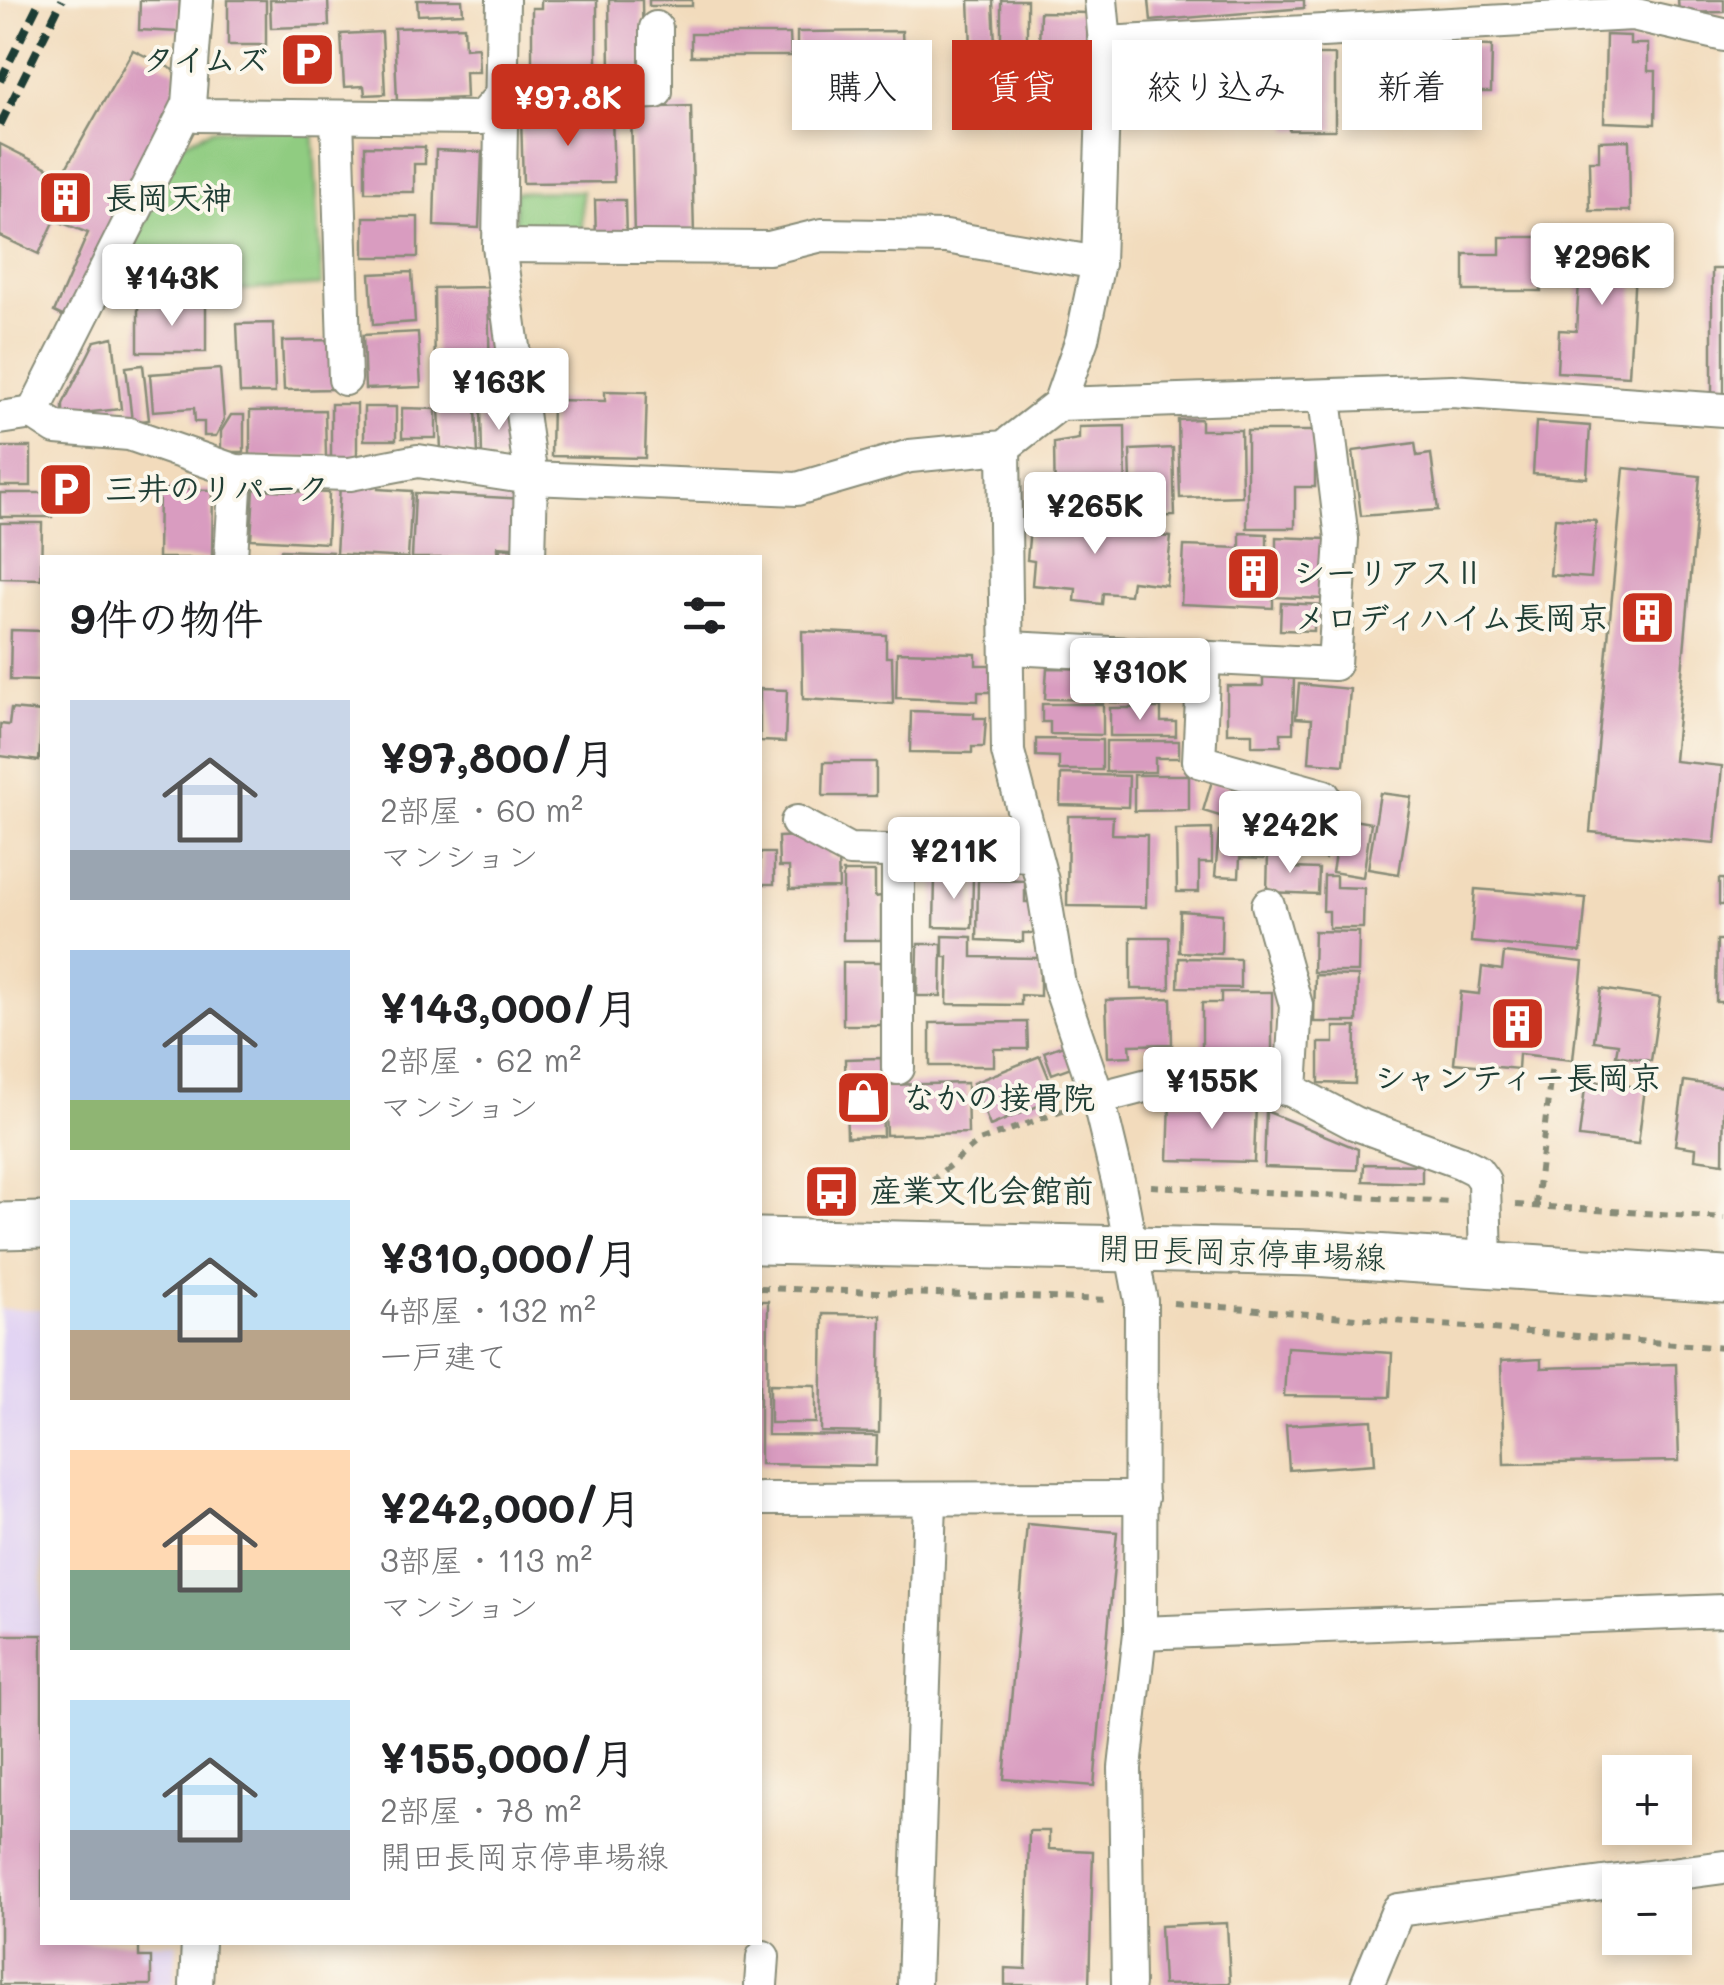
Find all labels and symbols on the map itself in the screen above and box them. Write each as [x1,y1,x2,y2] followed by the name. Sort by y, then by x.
[277,30,337,90] parking icon: タイムズ
[143,37,268,79] place label: タイムズ
[487,64,649,149] pin: ¥97.8K
[36,168,96,228] building icon: 長岡天神
[105,175,233,217] place label: 長岡天神
[1532,223,1672,308] pin: ¥296K
[102,244,242,329] pin: ¥143K
[429,348,569,433] pin: ¥163K
[36,459,96,519] parking icon: 三井のリパーク
[105,466,329,508] place label: 三井のリパーク
[1025,472,1165,557] pin: ¥265K
[1224,543,1284,603] building icon: シーリアスⅡ
[1293,550,1485,592] place label: シーリアスⅡ
[1618,588,1678,648] building icon: メロディハイム長岡京
[1294,595,1609,637] place label: メロディハイム長岡京
[1070,638,1210,723] pin: ¥310K
[1220,791,1360,876] pin: ¥242K
[884,817,1024,902] pin: ¥211K
[1488,994,1548,1054] building icon: シャンティー長岡京
[1142,1047,1282,1132] pin: ¥155K
[1374,1055,1662,1097] place label: シャンティー長岡京
[834,1068,894,1128] shop icon: なかの接骨院
[903,1075,1095,1117] place label: なかの接骨院
[801,1161,861,1221] bus stop icon: 産業文化会館前
[870,1168,1094,1210] place label: 産業文化会館前
[1097,1225,1387,1277] street label: 開田長岡京停車場線

